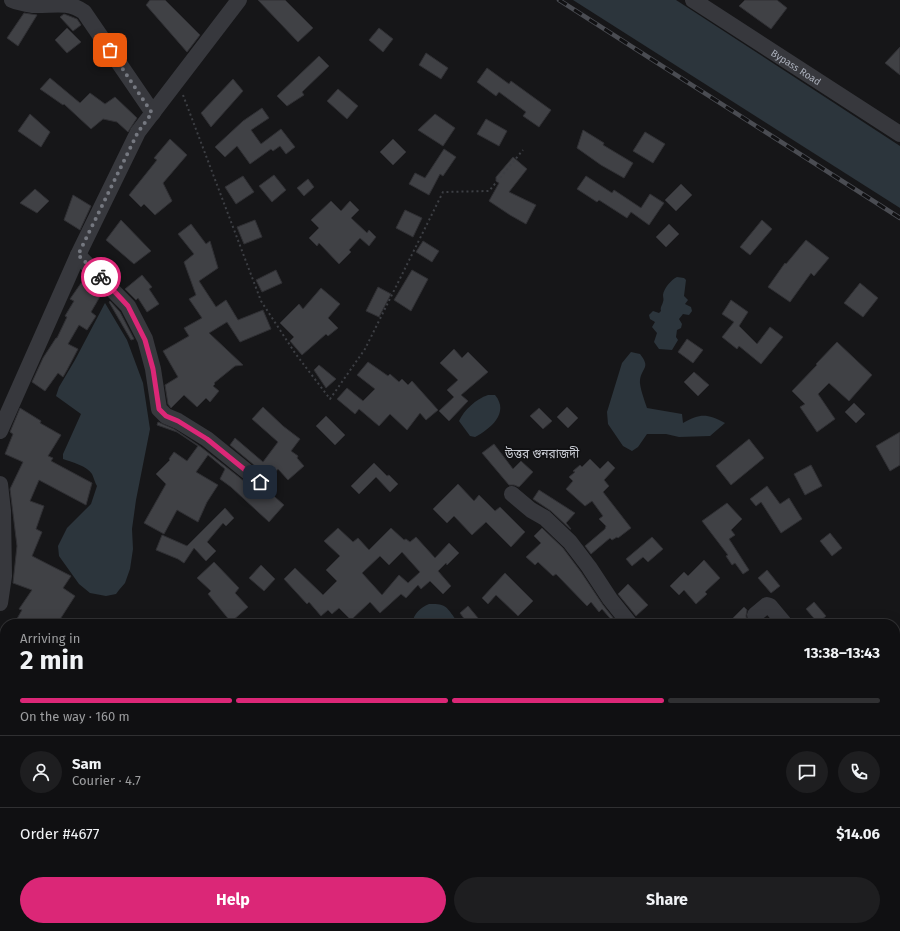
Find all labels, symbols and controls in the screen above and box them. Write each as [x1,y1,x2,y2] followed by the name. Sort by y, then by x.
[93,33,127,67] pin
[99,39,121,61] icon: bag
[768,47,823,88] street label: Bypass Road
[81,257,121,297] courier
[90,266,112,288] icon: bike
[504,446,580,461] district label: উত্তর গুনরাজদী
[243,465,277,499] pin
[249,471,271,493] icon: home
[20,631,80,646] text: Arriving in
[804,644,880,662] text: 13:38–13:43
[20,645,84,676] text: 2 min
[20,709,130,724] text: On the way · 160 m
[20,751,62,793] button: person
[786,751,828,793] button: chat
[838,751,880,793] button: phone
[72,755,101,773] text: Sam
[72,773,141,788] text: Courier · 4.7
[20,825,99,843] text: Order #4677
[836,825,880,843] text: $14.06
[20,877,446,923] button: Help
[454,877,880,923] button: Share

